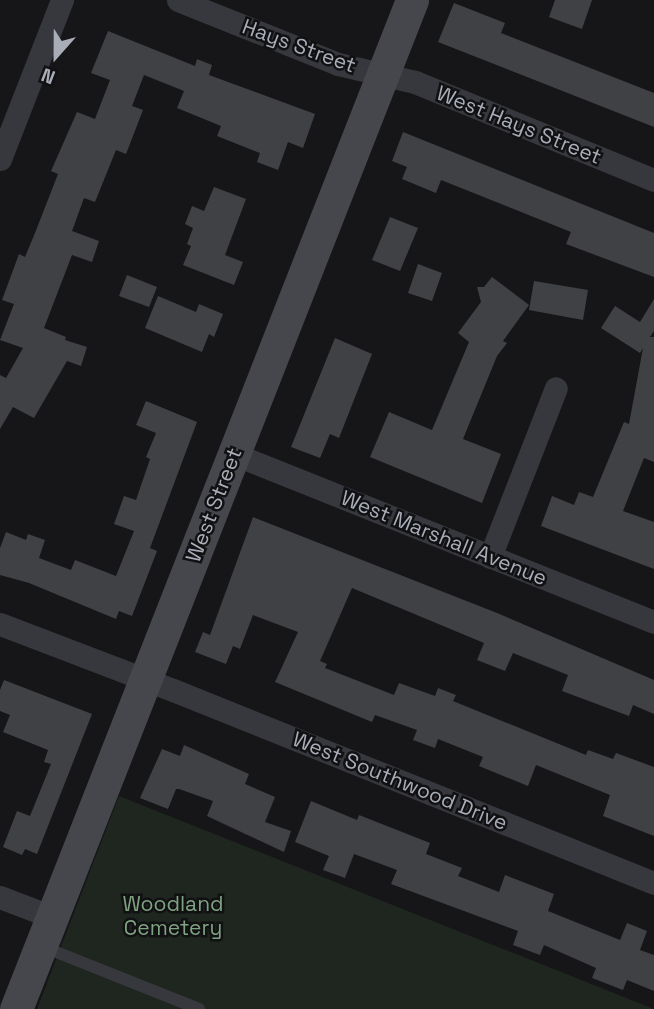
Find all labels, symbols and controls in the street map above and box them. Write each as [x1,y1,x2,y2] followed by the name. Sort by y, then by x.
[239,14,359,78] street label: Hays Street
[21,21,91,91] north arrow
[38,62,59,90] text: N
[433,80,605,170] street label: West Hays Street
[181,444,247,566] street label: West Street
[337,485,551,591] street label: West Marshall Avenue
[289,726,511,836] street label: West Southwood Drive
[122,891,224,941] park label: Woodland Cemetery

